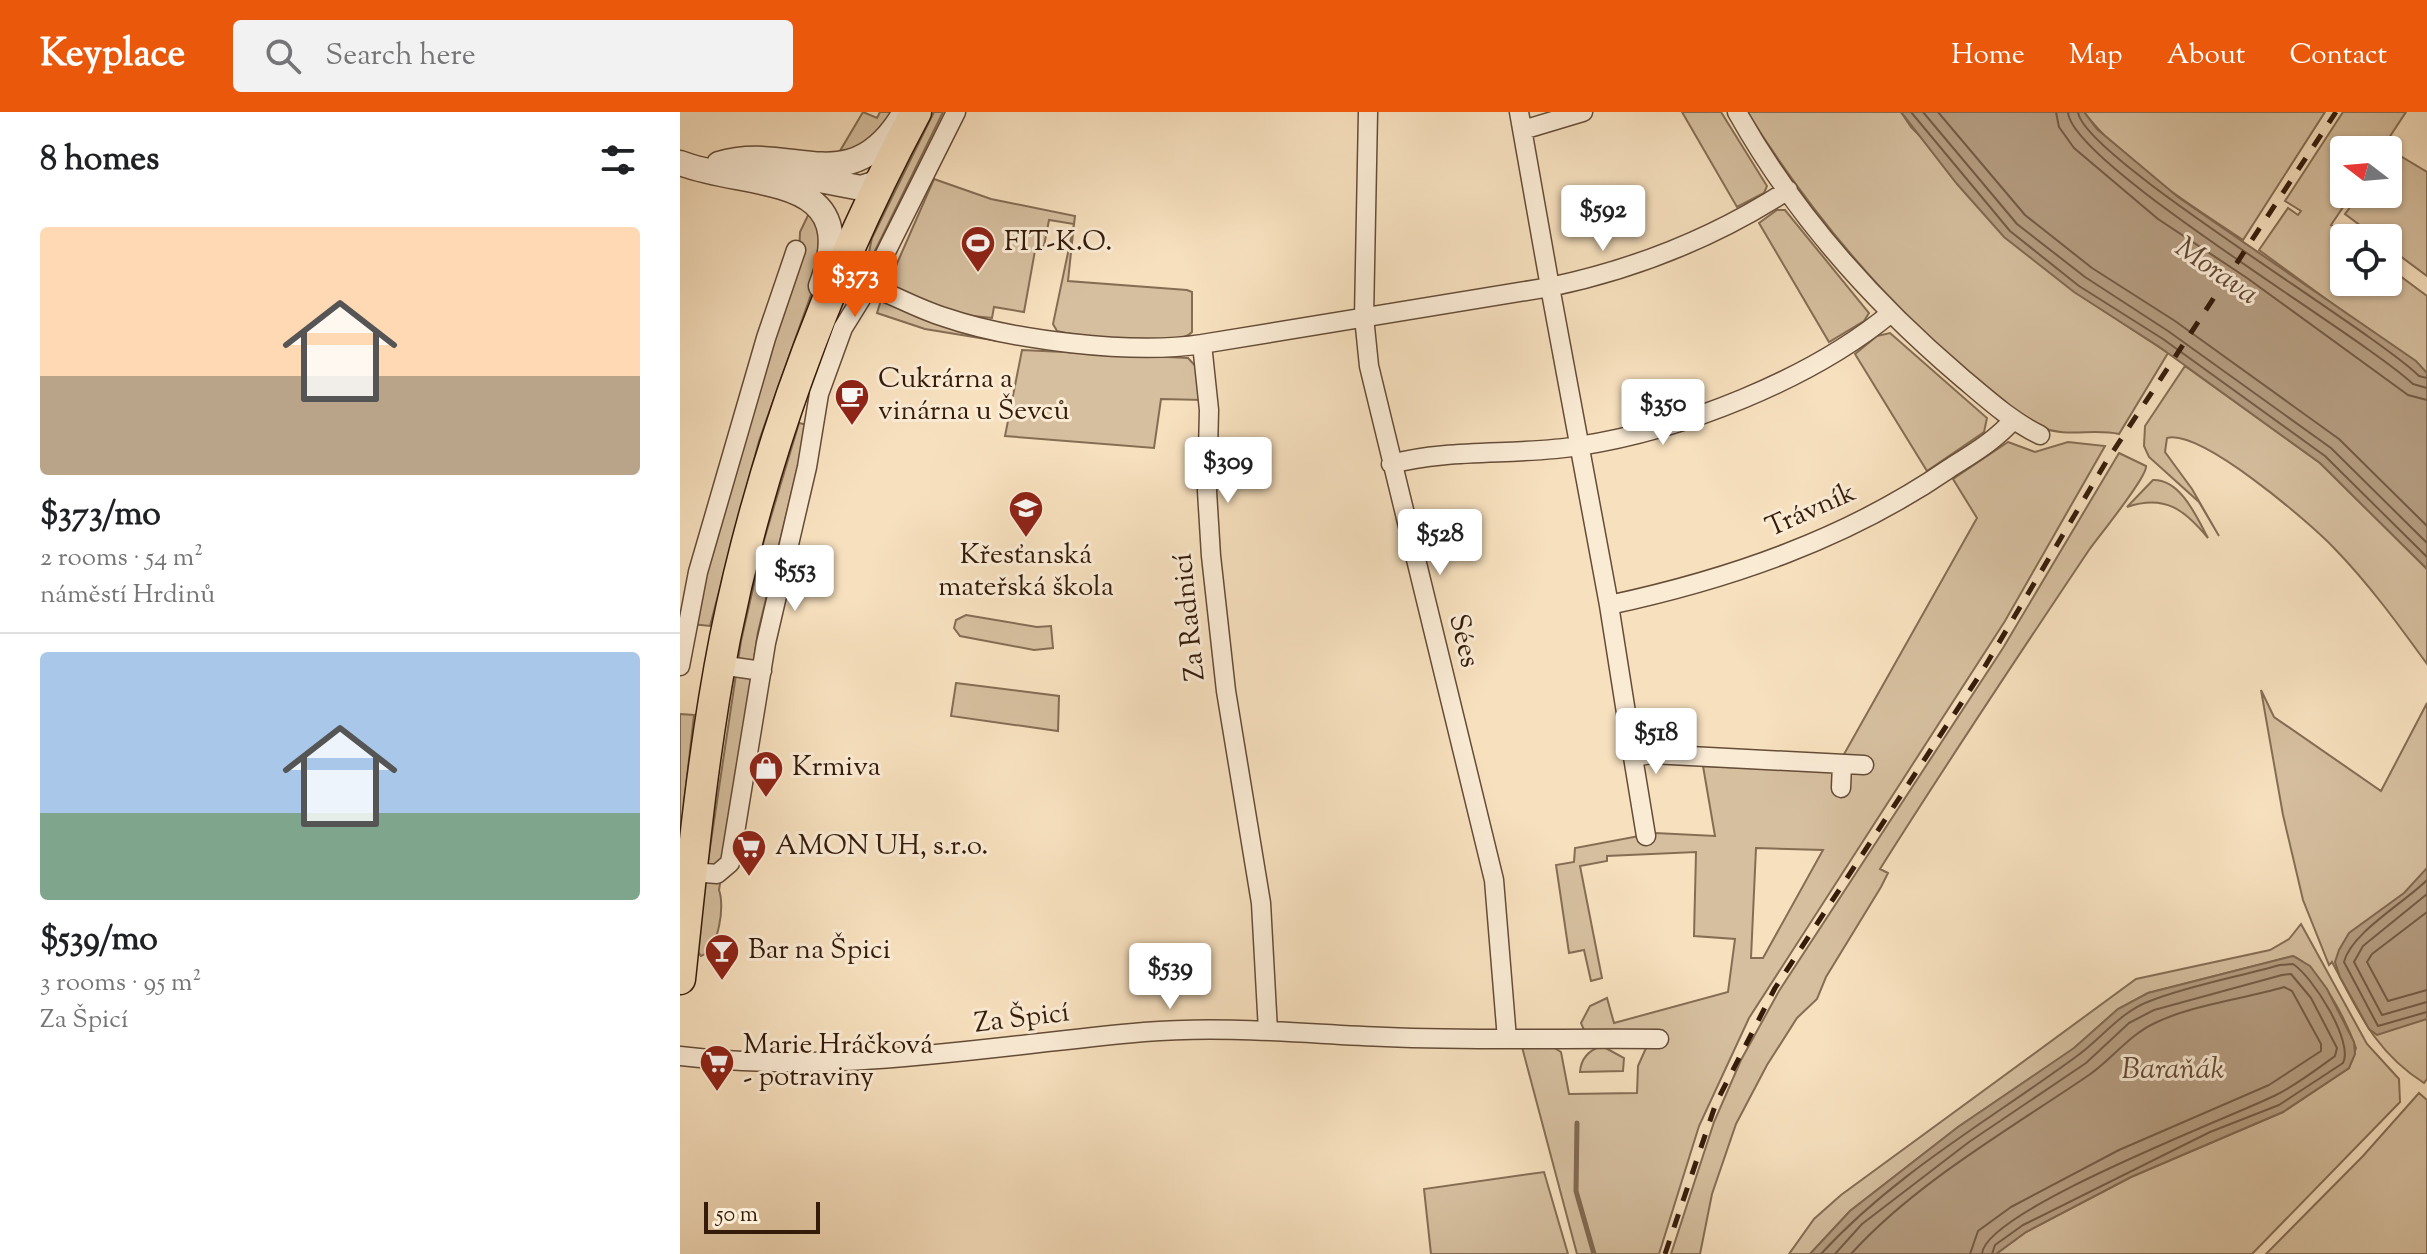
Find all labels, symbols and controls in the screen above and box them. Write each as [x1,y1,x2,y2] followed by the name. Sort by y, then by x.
[233,20,793,92] search box
[40,29,185,83] text: Keyplace
[261,34,305,78] icon: search
[325,35,476,78] text: Search here
[1951,36,2025,76] text: Home
[2069,36,2123,76] text: Map
[2167,36,2245,76] text: About
[2289,36,2387,76] text: Contact
[40,136,159,185] text: 8 homes
[2330,136,2402,208] north arrow
[2330,136,2402,296] map controls
[596,138,640,182] icon: filters
[1556,185,1650,253] pin: $592
[1579,192,1627,229] text: $592
[1004,223,1112,263] place label: FIT-K.O.
[959,224,997,274] sports icon: FIT-K.O.
[2330,224,2402,296] button: locate
[2165,228,2267,316] water label: Morava
[808,251,902,319] pin: $373
[831,258,879,295] text: $373
[268,279,412,423] icon: home
[878,360,1070,432] place label: Cukrárna a vinárna u Ševců
[833,377,871,427] cafe icon: Cukrárna a vinárna u Ševců
[1616,379,1710,447] pin: $350
[1639,386,1687,423] text: $350
[1181,437,1275,505] pin: $309
[1203,444,1253,481] text: $309
[1760,473,1862,549] street label: Trávník
[1007,489,1045,539] school or university icon: Křesťanská mateřská škola
[40,491,161,540] text: $373/mo
[1393,509,1487,577] pin: $528
[1416,516,1464,553] text: $528
[938,536,1114,608] place label: Křesťanská mateřská škola
[40,540,203,577] text: 2 rooms · 54 m²
[748,545,842,613] pin: $553
[1163,551,1217,683] street label: Za Radnicí
[774,552,816,589] text: $553
[40,577,215,614] text: náměstí Hrdinů
[1437,610,1489,672] street label: Sées
[268,704,412,848] icon: home
[1609,708,1703,776] pin: $518
[1634,715,1678,752] text: $518
[792,748,881,788] place label: Krmiva
[747,749,785,799] shop icon: Krmiva
[775,827,988,867] place label: AMON UH, s.r.o.
[730,828,768,878] supermarket icon: AMON UH, s.r.o.
[40,916,158,965] text: $539/mo
[748,931,891,971] place label: Bar na Špici
[703,932,741,982] bar icon: Bar na Špici
[1123,943,1217,1011] pin: $539
[1147,950,1193,987] text: $539
[40,965,201,1002] text: 3 rooms · 95 m²
[972,993,1072,1045] street label: Za Špicí
[40,1002,128,1039] text: Za Špicí
[743,1026,933,1098] place label: Marie Hráčková - potraviny
[698,1043,736,1093] supermarket icon: Marie Hráčková - potraviny
[2122,1049,2224,1092] water label: Baraňák
[704,1198,820,1234] scale bar
[716,1200,758,1232] text: 50 m

